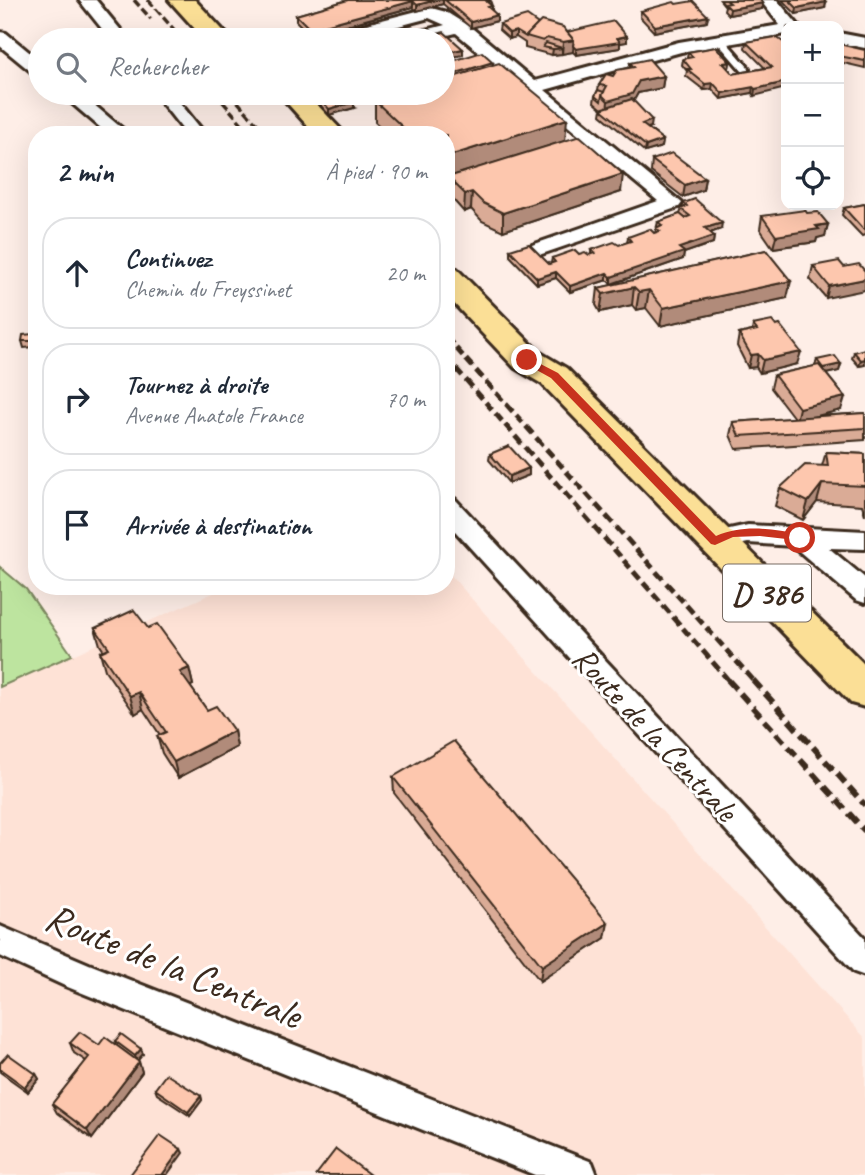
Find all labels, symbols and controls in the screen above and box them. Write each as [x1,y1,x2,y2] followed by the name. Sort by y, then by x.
[781,21,844,210] map controls
[781,21,844,84] button: +
[28,28,455,105] search box
[52,48,90,86] icon: search
[108,50,208,83] text: Rechercher
[781,84,844,147] button: −
[781,147,844,210] button: locate
[56,153,113,191] text: 2 min
[326,157,427,186] text: À pied · 90 m
[125,242,211,275] text: Continuez
[58,254,96,292] icon: ahead
[386,259,425,288] text: 20 m
[125,275,291,304] text: Chemin du Freyssinet
[511,344,542,375] route end
[125,368,267,401] text: Tournez à droite
[58,380,96,418] icon: right
[386,385,425,414] text: 70 m
[125,401,303,430] text: Avenue Anatole France
[58,506,96,544] icon: arrive
[125,509,311,542] text: Arrivée à destination
[784,522,815,553] route start
[723,564,811,622] road number: D 386
[564,637,749,832] street label: Route de la Centrale
[38,892,312,1041] street label: Route de la Centrale

